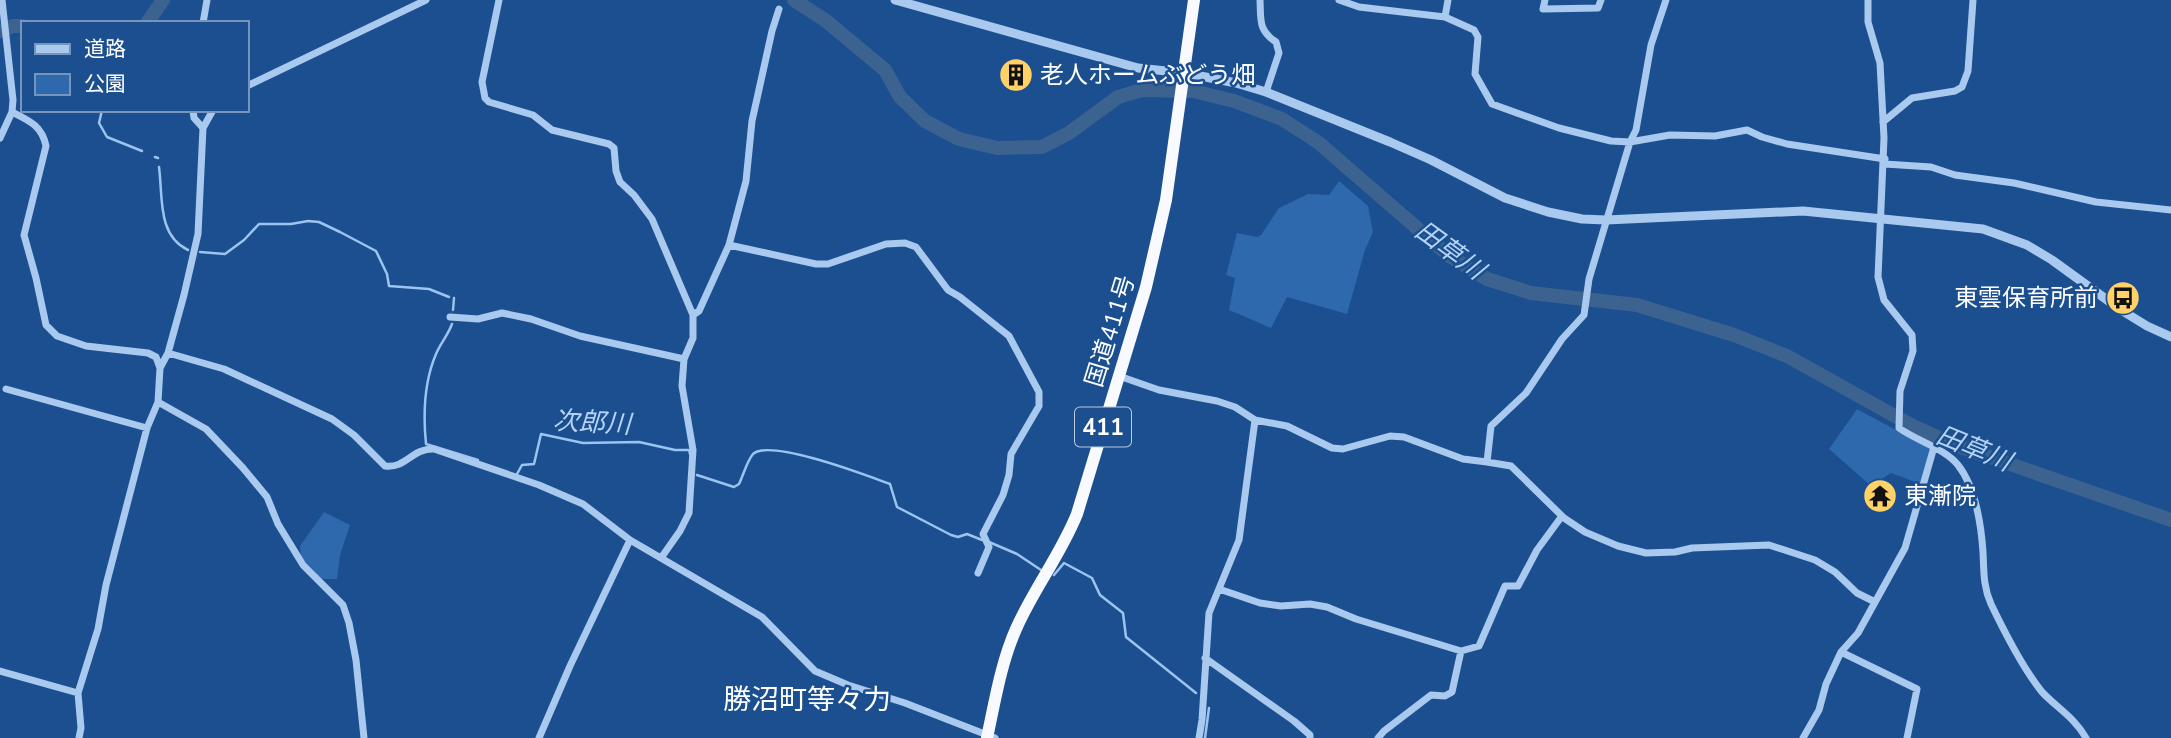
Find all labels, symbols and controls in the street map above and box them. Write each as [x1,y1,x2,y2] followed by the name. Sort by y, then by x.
[21,21,248,112] legend
[84,35,126,63] text: 道路
[997,56,1035,94] building icon: 老人ホームぶどう畑
[1040,59,1255,91] place label: 老人ホームぶどう畑
[84,70,126,98] text: 公園
[1408,213,1494,289] water label: 田草川
[1078,271,1142,391] street label: 国道411号
[2104,279,2142,317] bus stop icon: 東雲保育所前
[1954,282,2098,314] place label: 東雲保育所前
[552,403,635,442] water label: 次郎川
[1075,408,1131,446] road number: 411
[1931,418,2019,480] water label: 田草川
[1861,477,1899,515] temple icon: 東漸院
[1904,480,1976,512] place label: 東漸院
[723,681,891,719] district label: 勝沼町等々力

